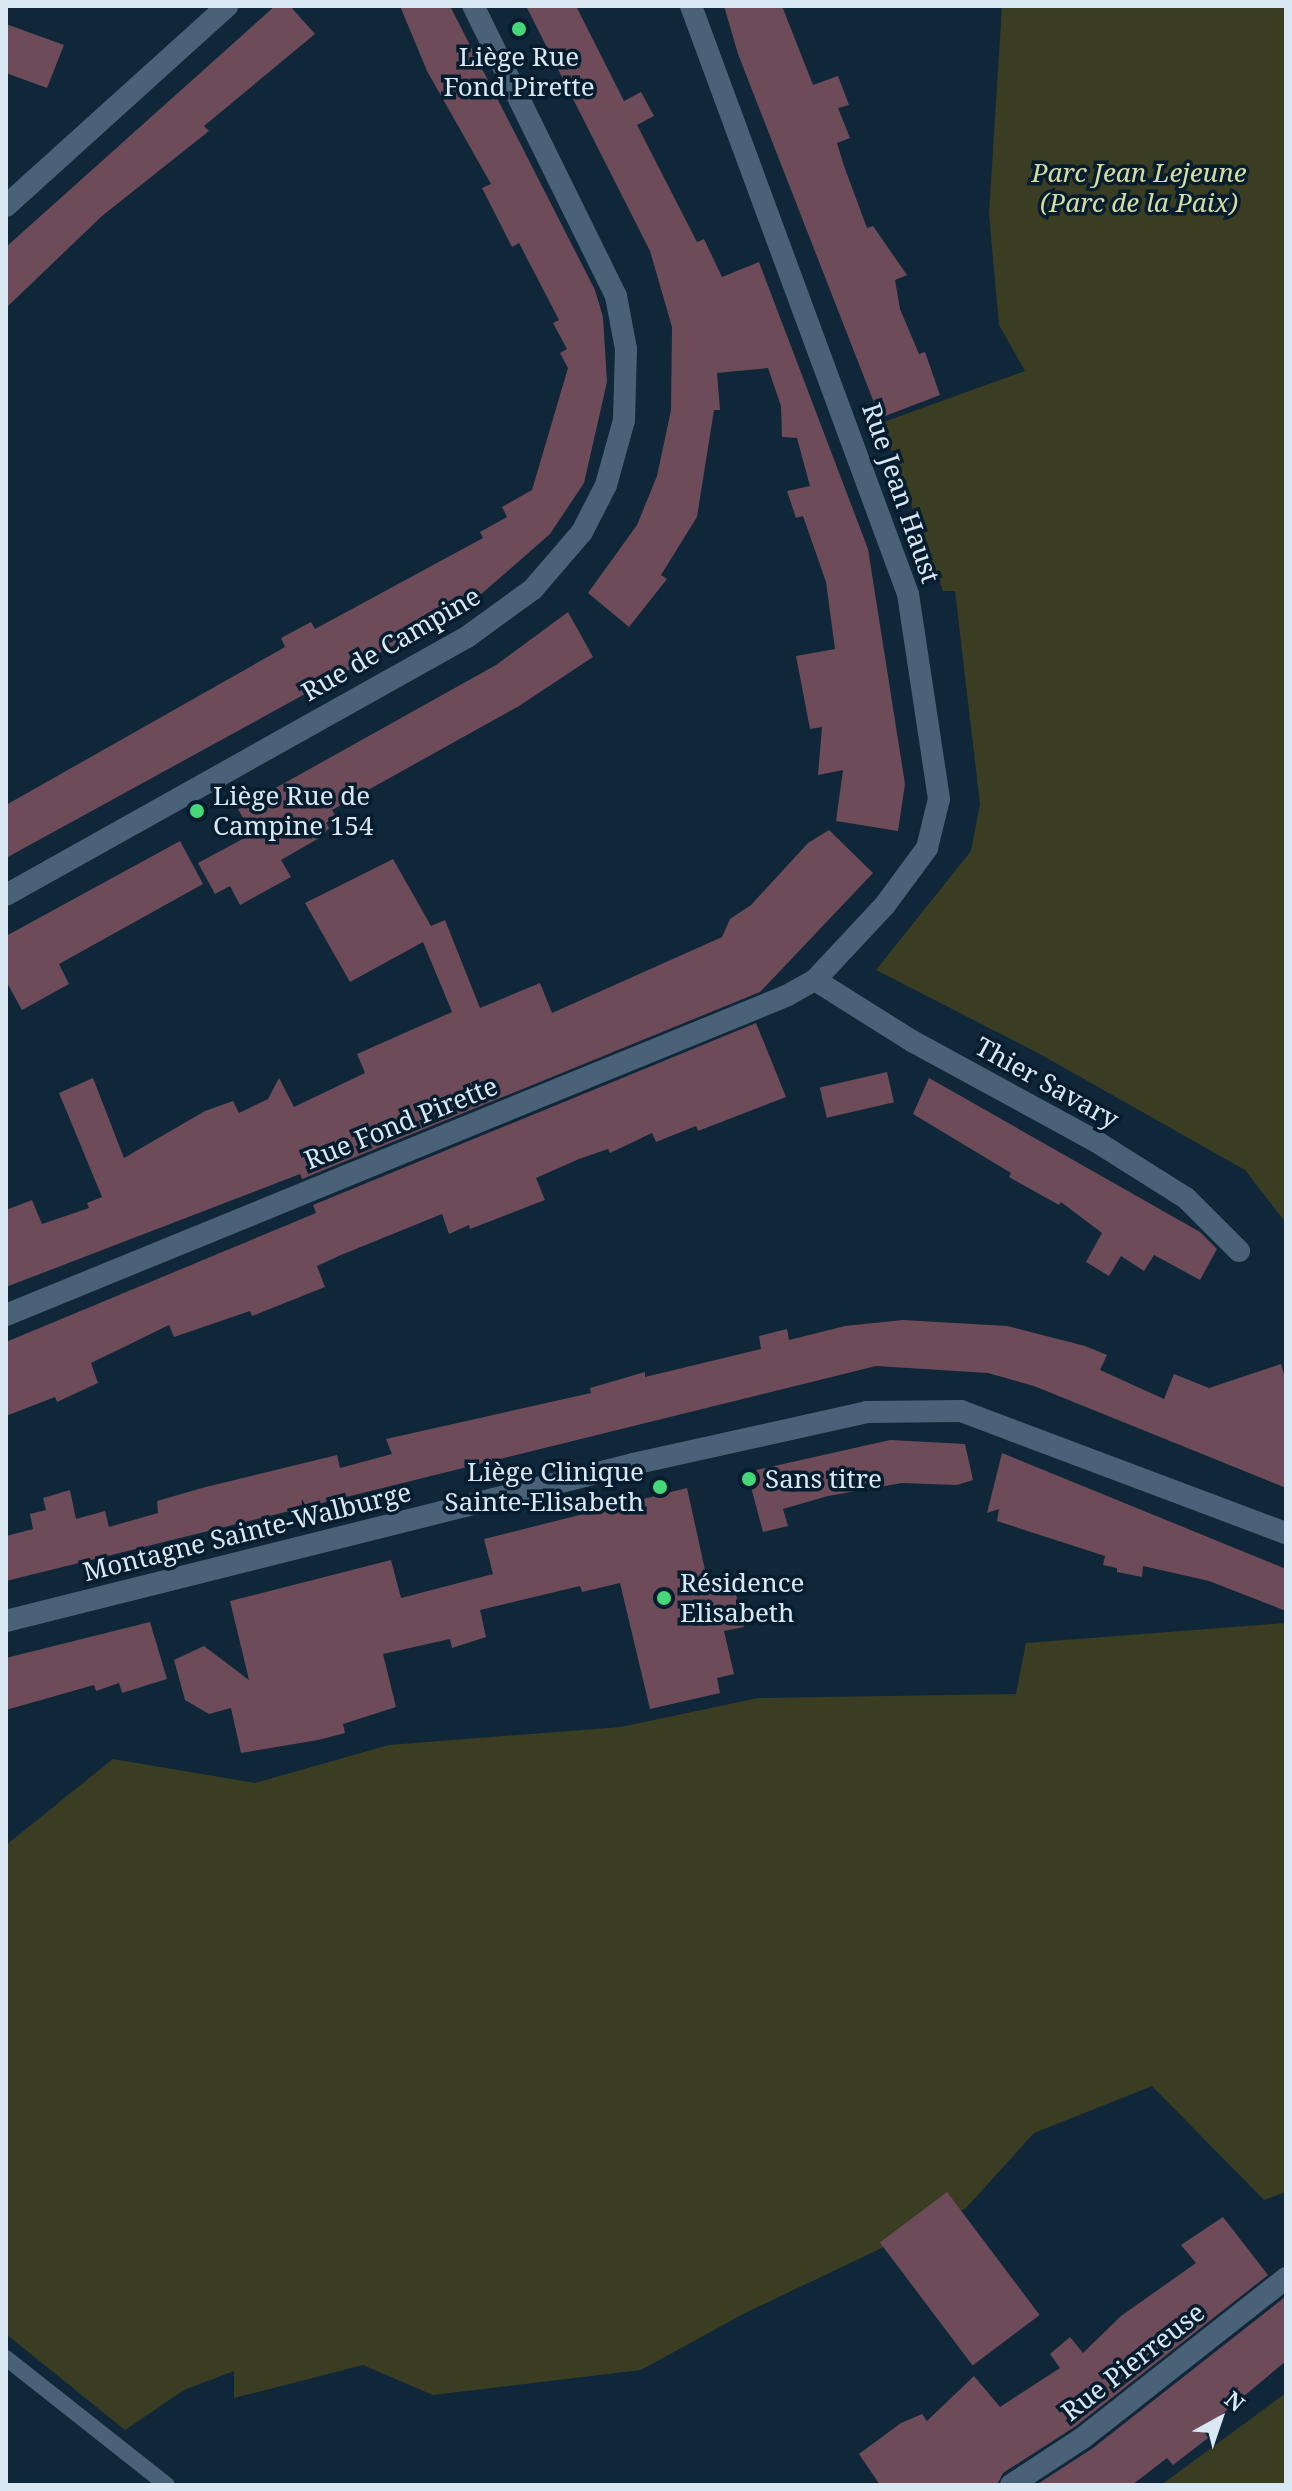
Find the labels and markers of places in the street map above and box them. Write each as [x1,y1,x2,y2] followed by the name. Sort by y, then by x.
[510,20,528,38] marker: Liège Rue Fond Pirette
[443,41,595,102] place label: Liège Rue Fond Pirette
[213,780,373,842] place label: Liège Rue de Campine 154
[188,802,206,820] marker: Liège Rue de Campine 154
[445,1456,644,1518] place label: Liège Clinique Sainte-Elisabeth
[765,1463,882,1495] place label: Sans titre
[740,1470,758,1488] marker: Sans titre
[651,1478,669,1496] marker: Liège Clinique Sainte-Elisabeth
[680,1567,804,1628] place label: Résidence Elisabeth
[655,1589,673,1607] marker: Résidence Elisabeth

